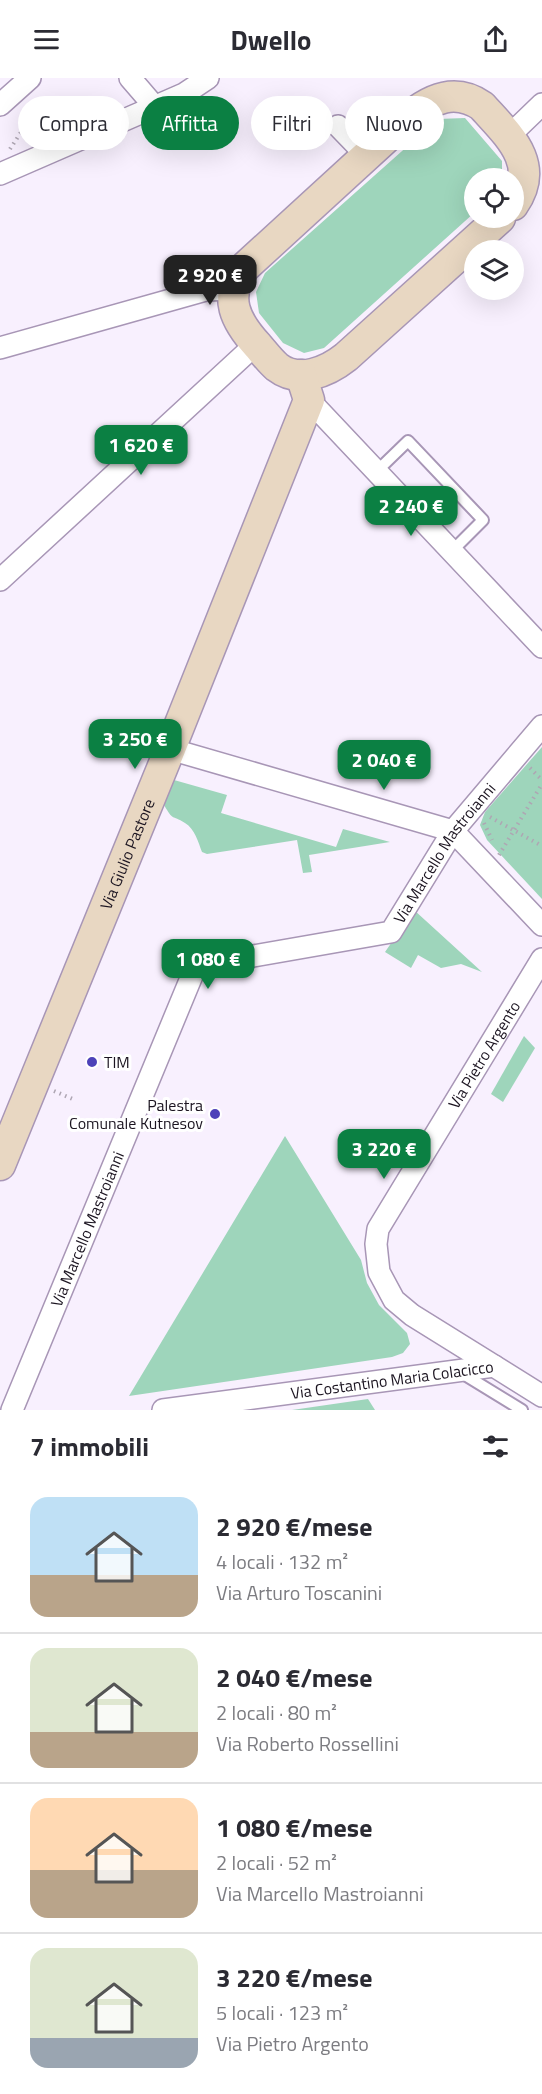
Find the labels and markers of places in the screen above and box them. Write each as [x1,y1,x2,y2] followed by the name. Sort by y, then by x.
[155,255,265,306] pin: 2 920 €
[86,425,196,476] pin: 1 620 €
[356,486,466,537] pin: 2 240 €
[80,719,190,770] pin: 3 250 €
[329,740,439,791] pin: 2 040 €
[153,939,263,990] pin: 1 080 €
[104,1050,130,1074] place label: TIM
[85,1055,99,1069] marker: TIM
[69,1093,203,1135] place label: Palestra Comunale Kutnesov
[208,1107,222,1121] marker: Palestra Comunale Kutnesov
[329,1129,439,1180] pin: 3 220 €

